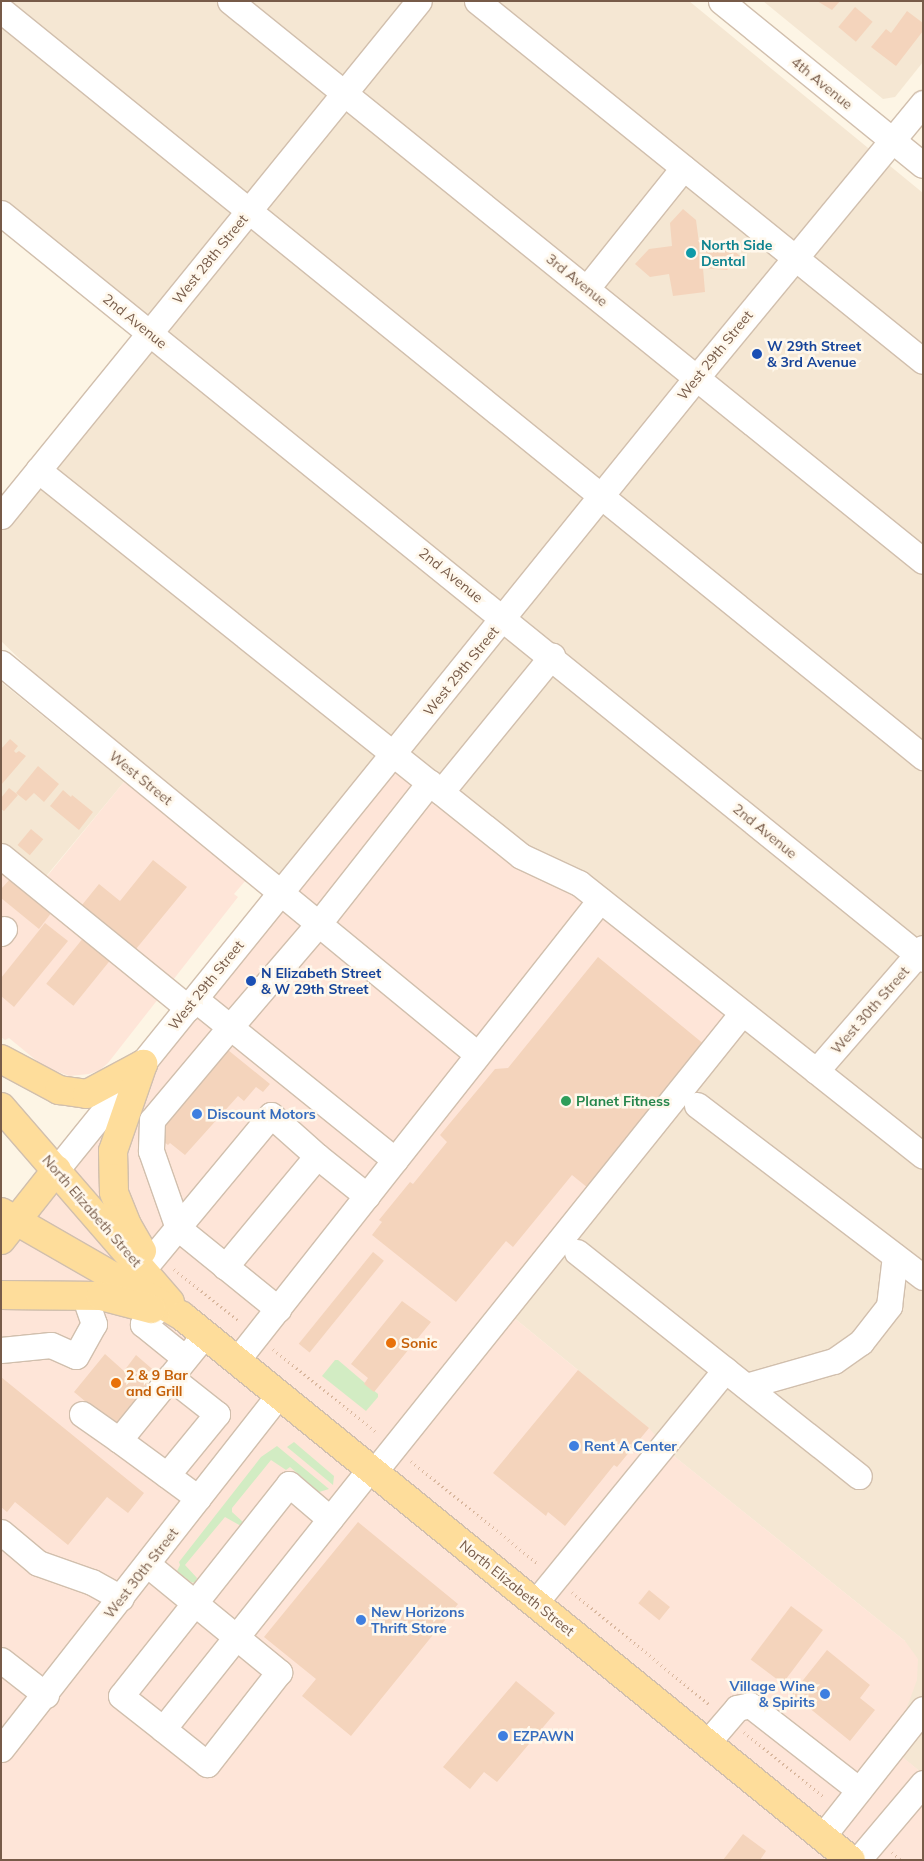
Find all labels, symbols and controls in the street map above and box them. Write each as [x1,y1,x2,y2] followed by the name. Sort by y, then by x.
[788,53,856,113] street label: 4th Avenue
[169,211,251,307] street label: West 28th Street
[701,237,772,270] place label: North Side Dental
[685,247,697,259] marker: North Side Dental
[543,250,611,310] street label: 3rd Avenue
[100,290,170,352] street label: 2nd Avenue
[674,307,756,403] street label: West 29th Street
[767,338,861,371] place label: W 29th Street & 3rd Avenue
[751,348,763,360] marker: W 29th Street & 3rd Avenue
[416,544,486,606] street label: 2nd Avenue
[420,623,502,719] street label: West 29th Street
[106,747,176,809] street label: West Street
[730,800,800,862] street label: 2nd Avenue
[165,937,247,1033] street label: West 29th Street
[828,963,912,1057] street label: West 30th Street
[261,965,381,998] place label: N Elizabeth Street & W 29th Street
[245,975,257,987] marker: N Elizabeth Street & W 29th Street
[576,1093,670,1109] place label: Planet Fitness
[560,1095,572,1107] marker: Planet Fitness
[207,1106,316,1122] place label: Discount Motors
[191,1108,203,1120] marker: Discount Motors
[39,1152,145,1270] street label: North Elizabeth Street
[401,1335,437,1351] place label: Sonic
[385,1337,397,1349] marker: Sonic
[126,1367,188,1400] place label: 2 & 9 Bar and Grill
[110,1377,122,1389] marker: 2 & 9 Bar and Grill
[584,1438,677,1454] place label: Rent A Center
[568,1440,580,1452] marker: Rent A Center
[101,1524,181,1622] street label: West 30th Street
[456,1537,578,1639] street label: North Elizabeth Street
[371,1604,465,1636] place label: New Horizons Thrift Store
[355,1614,367,1626] marker: New Horizons Thrift Store
[730,1678,815,1710] place label: Village Wine & Spirits
[819,1688,831,1700] marker: Village Wine & Spirits
[513,1728,574,1744] place label: EZPAWN
[497,1730,509,1742] marker: EZPAWN

